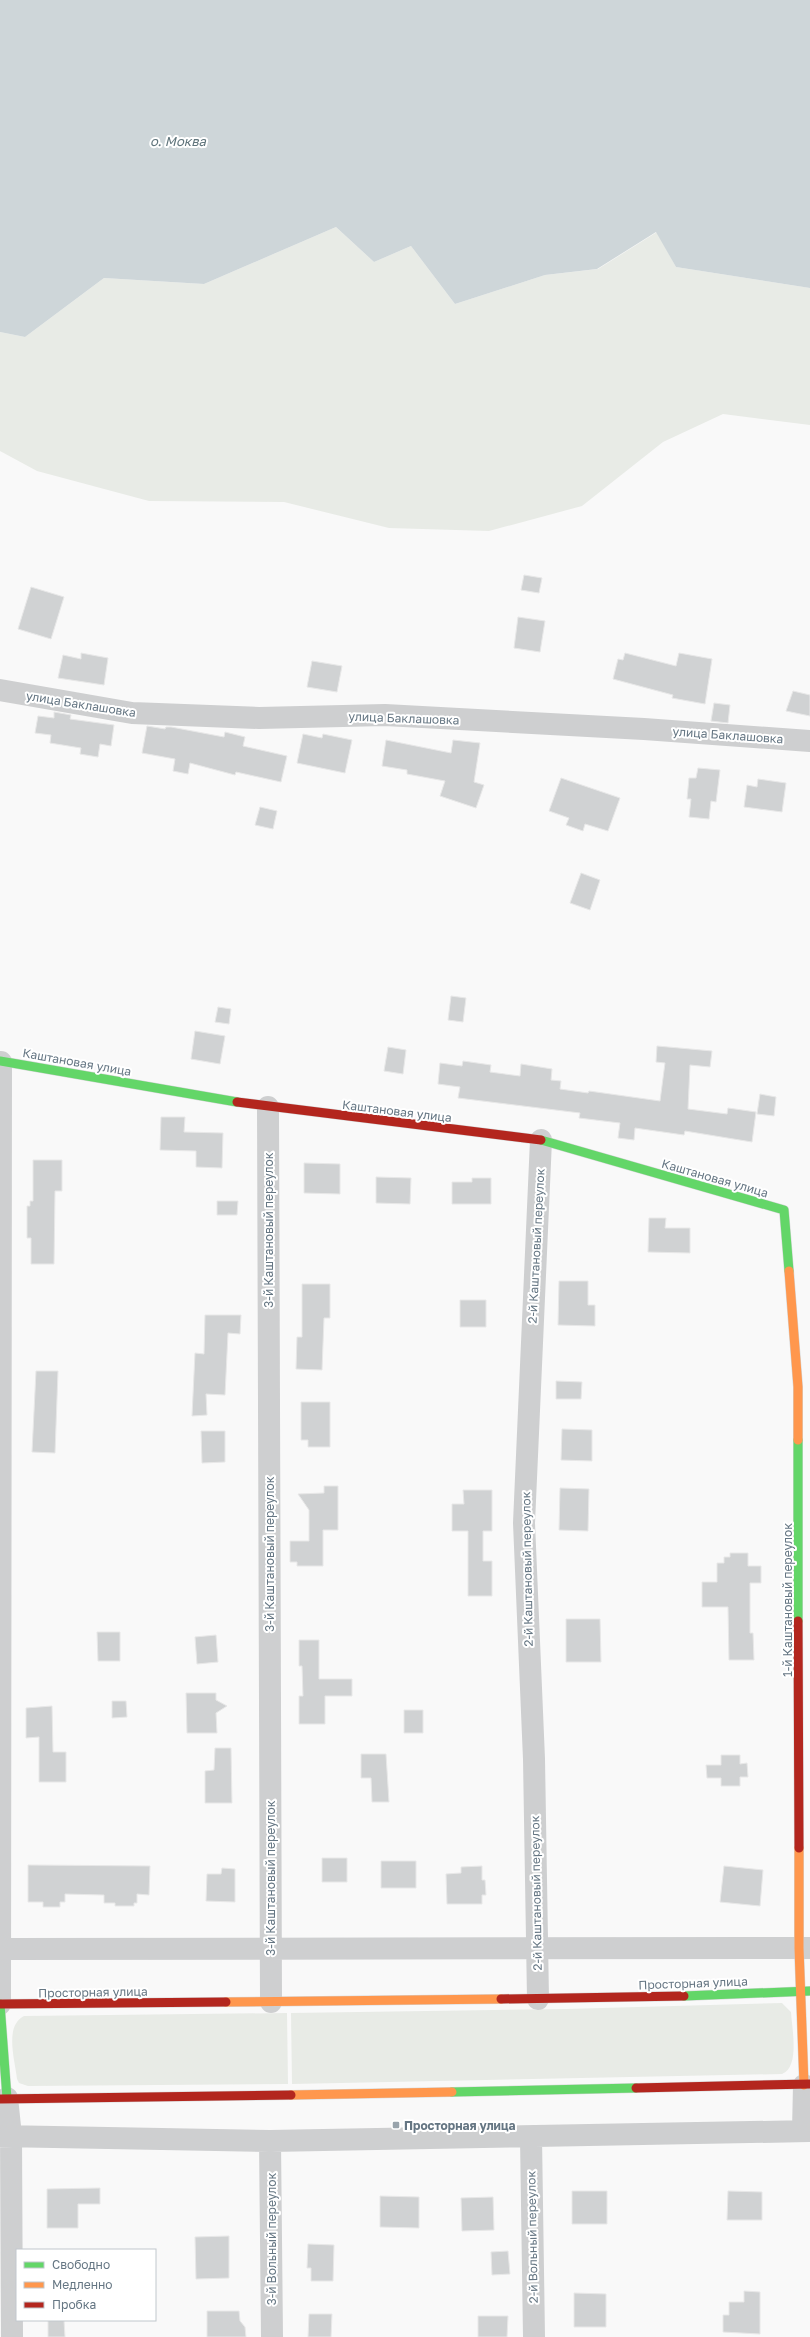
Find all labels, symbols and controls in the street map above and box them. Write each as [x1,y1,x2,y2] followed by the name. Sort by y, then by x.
[150,133,207,149] water label: о. Моква
[25,688,137,720] street label: улица Баклашовка
[348,709,460,727] street label: улица Баклашовка
[672,724,784,746] street label: улица Баклашовка
[21,1045,133,1079] street label: Каштановая улица
[341,1097,453,1125] street label: Каштановая улица
[261,1152,276,1308] street label: 3-й Каштановый переулок
[660,1156,770,1200] street label: Каштановая улица
[524,1168,548,1324] street label: 2-й Каштановый переулок
[262,1476,277,1632] street label: 3-й Каштановый переулок
[518,1491,536,1647] street label: 2-й Каштановый переулок
[780,1523,795,1677] street label: 1-й Каштановый переулок
[263,1800,278,1956] street label: 3-й Каштановый переулок
[527,1815,545,1971] street label: 2-й Каштановый переулок
[638,1974,748,1992] street label: Просторная улица
[38,1984,148,2000] street label: Просторная улица
[404,2118,516,2133] place label: Просторная улица
[391,2120,401,2130] marker: Просторная улица
[523,2171,541,2303] street label: 2-й Вольный переулок
[264,2173,279,2305] street label: 3-й Вольный переулок
[16,2249,156,2321] legend
[52,2257,110,2272] text: Свободно
[52,2277,112,2292] text: Медленно
[52,2297,96,2312] text: Пробка

